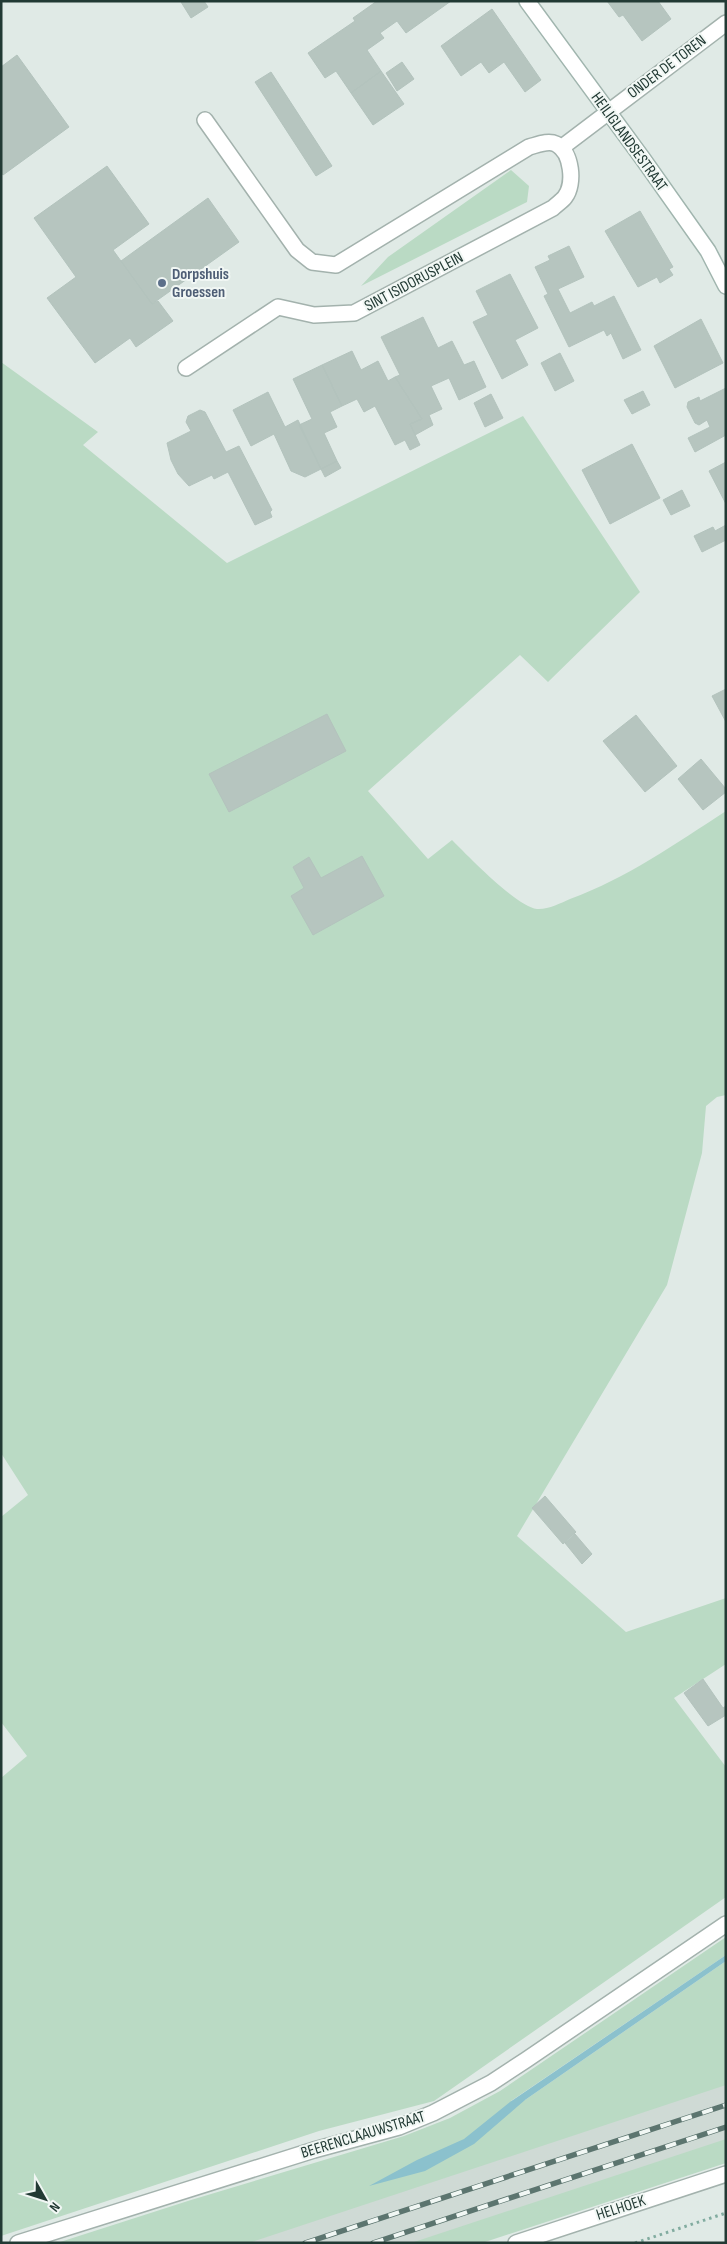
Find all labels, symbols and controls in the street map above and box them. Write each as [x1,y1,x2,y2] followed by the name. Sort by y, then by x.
[624,31,710,103] street label: ONDER DE TOREN
[587,89,672,196] street label: HEILIGLANDSESTRAAT
[361,248,467,316] street label: SINT ISIDORUSPLEIN
[172,265,229,302] place label: Dorpshuis Groessen
[156,277,168,289] marker: Dorpshuis Groessen
[299,2107,428,2163] street label: BEERENCLAAUWSTRAAT
[20,2174,70,2224] north arrow
[594,2191,649,2225] street label: HELHOEK
[46,2199,64,2215] text: N

